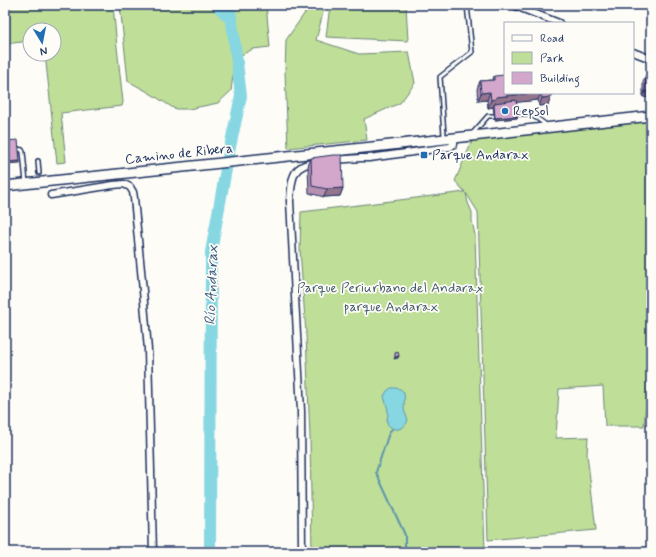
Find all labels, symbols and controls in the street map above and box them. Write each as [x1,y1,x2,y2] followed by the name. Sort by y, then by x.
[22,22,62,62] north arrow
[504,22,634,94] legend
[540,31,564,47] text: Road
[39,43,48,58] text: N
[540,51,564,67] text: Park
[540,71,580,88] text: Building
[513,102,549,120] place label: Repsol
[500,106,510,116] marker: Repsol
[124,139,234,169] street label: Camino de Ribera
[432,146,529,164] place label: Parque Andarax
[419,150,429,160] marker: Parque Andarax
[201,244,223,325] water label: Río Andarax
[297,279,483,297] park label: Parque Periurbano del Andarax
[344,298,438,316] park label: parque Andarax

